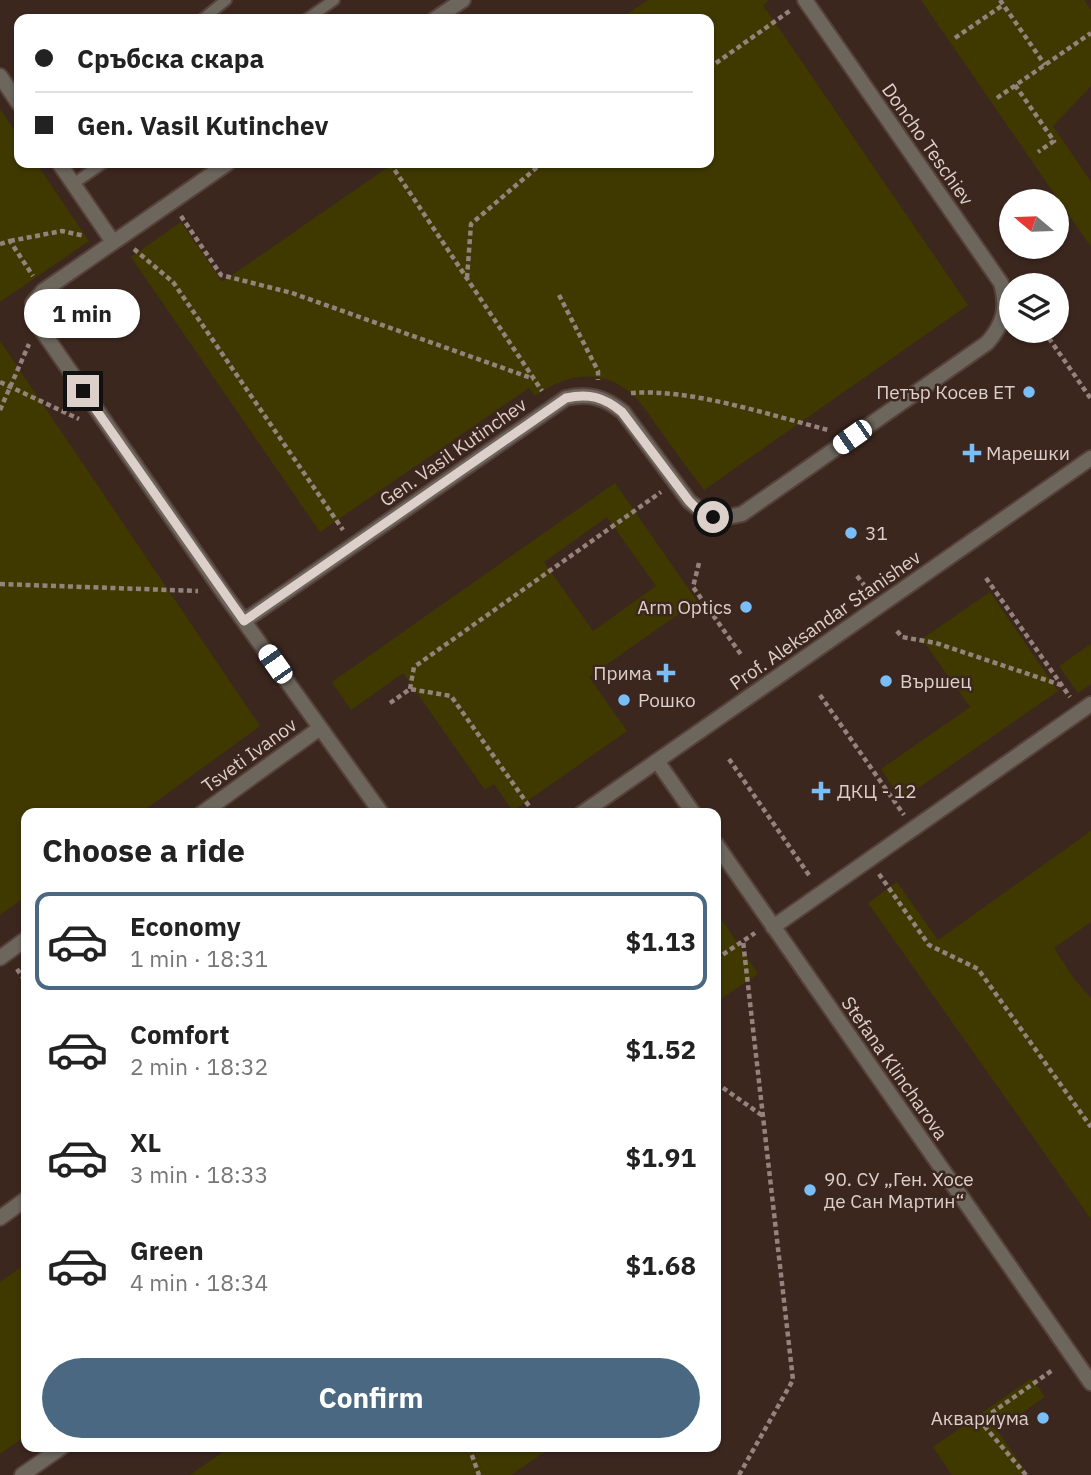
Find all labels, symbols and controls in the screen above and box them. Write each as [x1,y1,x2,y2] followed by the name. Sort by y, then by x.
[77,41,264,75] text: Сръбска скара
[877,78,979,210] street label: Doncho Teschiev
[77,108,328,142] text: Gen. Vasil Kutinchev
[999,189,1069,259] north arrow
[999,189,1069,343] map controls
[999,273,1069,343] button: layers
[25,290,141,338] callout: 1 min
[52,298,112,328] text: 1 min
[67,375,99,407] route end
[876,380,1015,404] place label: Петър Косев ЕТ
[1021,384,1037,400] marker: Петър Косев ЕТ
[375,392,531,512] street label: Gen. Vasil Kutinchev
[829,416,876,458] car
[986,441,1070,465] place label: Марешки
[964,445,980,461] marker: Марешки
[697,501,729,533] route start
[865,521,888,545] place label: 31
[843,525,859,541] marker: 31
[725,545,925,695] street label: Prof. Aleksandar Stanishev
[637,595,732,619] place label: Arm Optics
[738,599,754,615] marker: Arm Optics
[255,641,296,687] car
[593,661,652,685] place label: Прима
[658,665,674,681] marker: Прима
[900,669,972,693] place label: Вършец
[878,673,894,689] marker: Вършец
[638,688,696,712] place label: Рошко
[616,692,632,708] marker: Рошко
[197,712,301,798] street label: Tsveti Ivanov
[837,779,917,803] place label: ДКЦ - 12
[811,781,831,801] marker: ДКЦ - 12
[42,829,245,871] text: Choose a ride
[130,909,241,943] text: Economy
[46,910,109,973] icon: car
[626,924,696,958] text: $1.13
[130,943,268,973] text: 1 min · 18:31
[836,992,954,1144] street label: Stefana Klincharova
[130,1017,229,1051] text: Comfort
[46,1018,109,1081] icon: car
[626,1032,696,1066] text: $1.52
[130,1051,268,1081] text: 2 min · 18:32
[130,1125,161,1159] text: XL
[46,1126,109,1189] icon: car
[626,1140,696,1174] text: $1.91
[130,1159,268,1189] text: 3 min · 18:33
[824,1167,974,1213] place label: 90. СУ „Ген. Хосе де Сан Мартин“
[802,1182,818,1198] marker: 90. СУ „Ген. Хосе де Сан Мартин“
[130,1233,204,1267] text: Green
[46,1234,109,1297] icon: car
[626,1248,696,1282] text: $1.68
[130,1267,268,1297] text: 4 min · 18:34
[42,1358,700,1438] button: Confirm
[931,1406,1029,1430] place label: Аквариума
[1035,1410,1051,1426] marker: Аквариума

